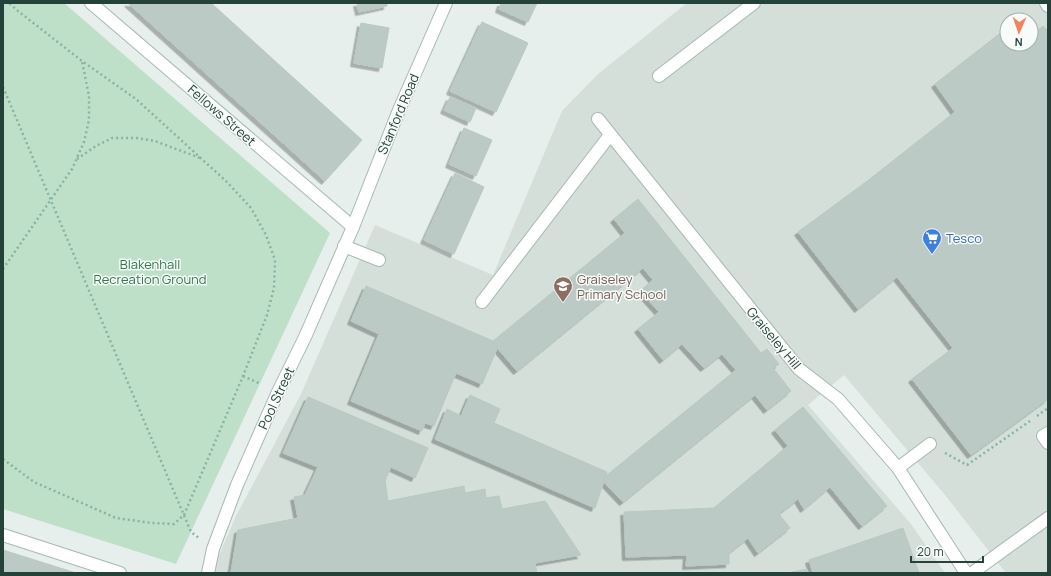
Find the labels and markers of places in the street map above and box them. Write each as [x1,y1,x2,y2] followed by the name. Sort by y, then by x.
[921,227,943,255] supermarket icon: Tesco
[946,229,982,247] place label: Tesco
[577,270,666,303] place label: Graiseley Primary School
[552,275,574,303] school or university icon: Graiseley Primary School

